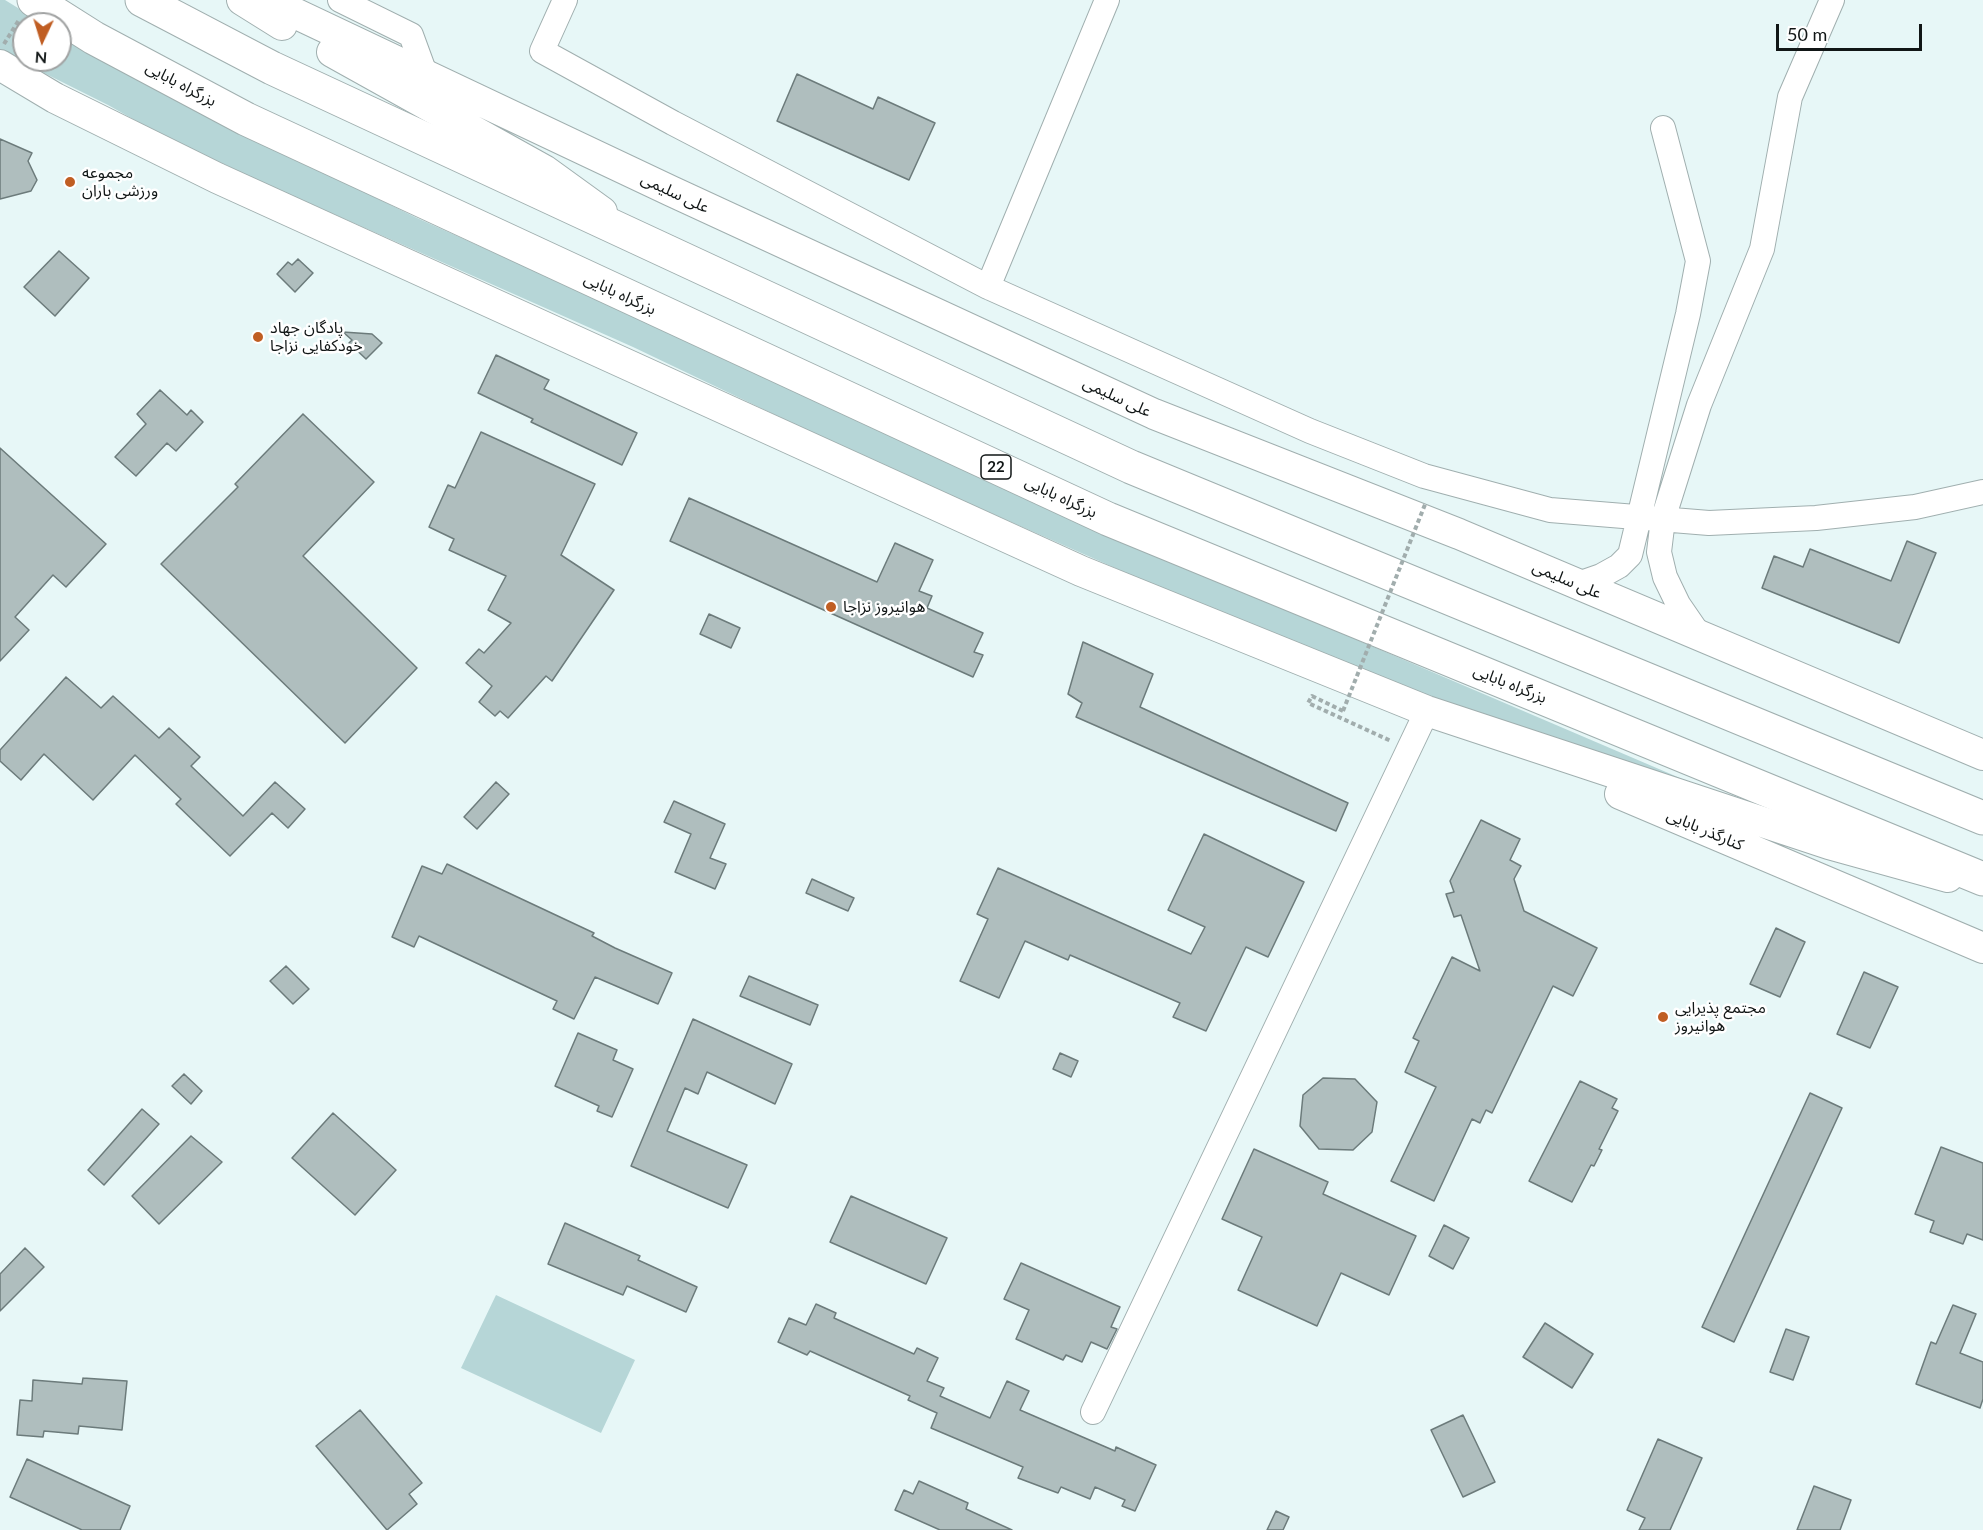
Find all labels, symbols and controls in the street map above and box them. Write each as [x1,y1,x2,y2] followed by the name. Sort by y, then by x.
[12,12,72,72] north arrow
[1779,12,1924,50] scale bar
[1787,23,1827,45] text: 50 m
[34,49,48,68] text: N
[142,57,220,111] street label: بزرگراه بابایی
[82,163,158,201] place label: مجموعه ورزشی باران
[638,169,712,217] street label: علی سلیمی
[63,175,77,189] marker: مجموعه ورزشی باران
[581,269,659,319] street label: بزرگراه بابایی
[270,318,363,356] place label: پادگان جهاد خودکفایی نزاجا
[251,330,265,344] marker: پادگان جهاد خودکفایی نزاجا
[1080,373,1154,421] street label: علی سلیمی
[981,455,1011,479] road number: 22
[1022,472,1100,522] street label: بزرگراه بابایی
[1530,557,1604,603] street label: علی سلیمی
[843,597,925,617] place label: هوانیروز نزاجا
[824,600,838,614] marker: هوانیروز نزاجا
[1471,661,1549,707] street label: بزرگراه بابایی
[1664,805,1746,855] street label: کنارگذر بابایی
[1675,998,1766,1036] place label: مجتمع پذیرایی هوانیروز
[1656,1010,1670,1024] marker: مجتمع پذیرایی هوانیروز

